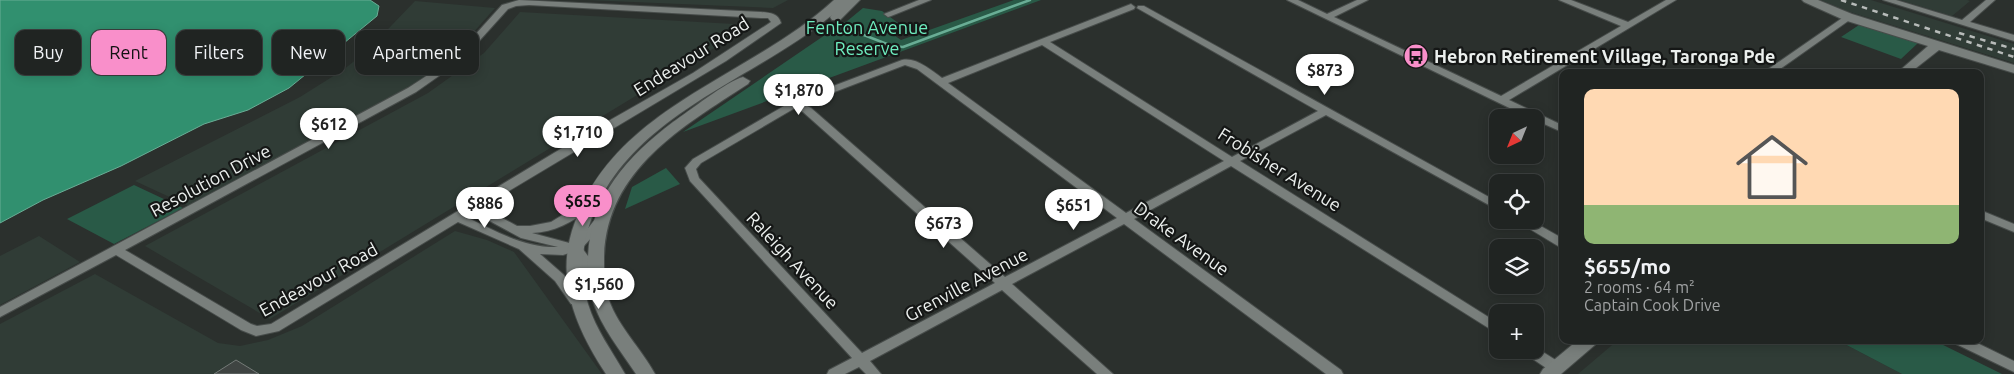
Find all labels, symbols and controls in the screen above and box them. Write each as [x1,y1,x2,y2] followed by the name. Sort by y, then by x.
[630,13,752,99] street label: Endeavour Road
[806,17,928,58] park label: Fenton Avenue Reserve
[15,30,81,75] chip: Buy
[91,30,166,75] chip: Rent
[176,30,262,75] chip: Filters
[272,30,345,75] chip: New
[355,30,479,75] chip: Apartment
[1403,43,1429,69] bus stop icon: Hebron Retirement Village, Taronga Pde
[1434,46,1775,66] place label: Hebron Retirement Village, Taronga Pde
[1295,54,1355,96] pin: $873
[1307,61,1343,79] text: $873
[758,74,840,116] pin: $1,870
[774,81,824,99] text: $1,870
[299,108,359,150] pin: $612
[1489,109,1544,164] north arrow
[1489,109,1544,359] map controls
[311,115,347,133] text: $612
[537,116,619,158] pin: $1,710
[1727,122,1817,212] icon: home
[553,123,603,141] text: $1,710
[1215,123,1345,215] street label: Frobisher Avenue
[146,140,274,220] street label: Resolution Drive
[1489,174,1544,229] button: locate
[553,184,613,227] pin: $655
[455,186,515,229] pin: $886
[1044,188,1104,231] pin: $651
[565,192,601,210] text: $655
[467,194,503,212] text: $886
[1056,196,1092,214] text: $651
[1131,197,1233,279] street label: Drake Avenue
[914,206,974,249] pin: $673
[743,208,843,312] street label: Raleigh Avenue
[926,214,962,232] text: $673
[255,238,381,320] street label: Endeavour Road
[1489,239,1544,294] button: layers
[901,243,1031,325] street label: Grenville Avenue
[1584,254,1671,278] text: $655/mo
[558,268,640,310] pin: $1,560
[574,275,624,293] text: $1,560
[1584,278,1695,296] text: 2 rooms · 64 m²
[1584,296,1721,314] text: Captain Cook Drive
[1489,304,1544,359] button: +

